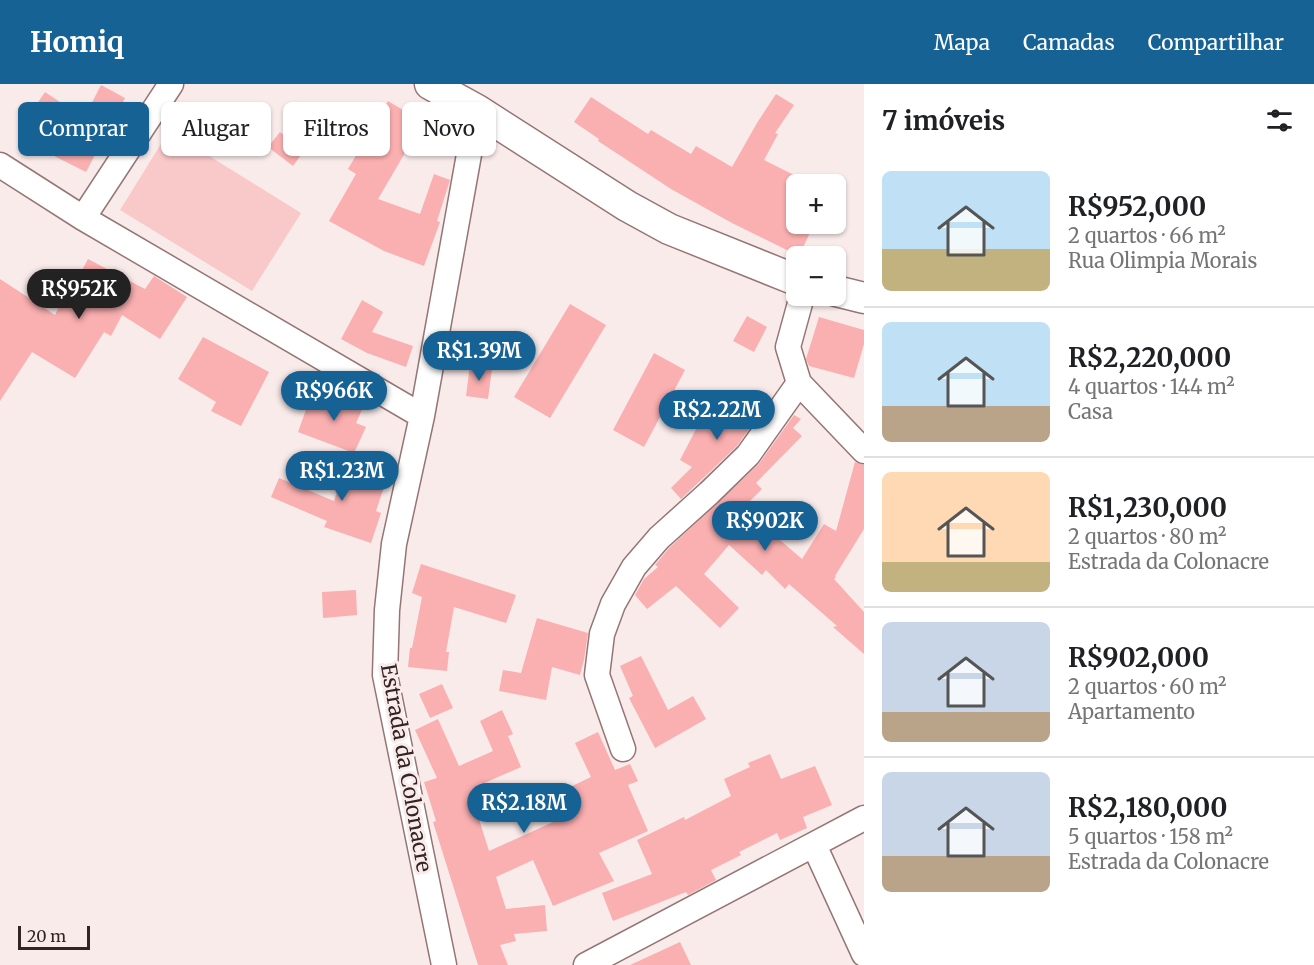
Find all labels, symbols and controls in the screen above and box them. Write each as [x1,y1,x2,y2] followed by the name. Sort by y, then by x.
[30,24,124,60] text: Homiq
[934,29,990,56] text: Mapa
[1023,29,1115,56] text: Camadas
[1148,29,1284,56] text: Compartilhar
[18,102,149,156] chip: Comprar
[161,102,271,156] chip: Alugar
[283,102,390,156] chip: Filtros
[402,102,496,156] chip: Novo
[882,104,1005,137] text: 7 imóveis
[1263,104,1296,137] icon: filters
[786,174,846,306] map controls
[786,174,846,234] button: +
[1068,190,1206,223] text: R$952,000
[930,195,1002,267] icon: home
[1068,223,1226,248] text: 2 quartos · 66 m²
[786,246,846,306] button: −
[1068,248,1257,273] text: Rua Olimpia Morais
[30,269,128,320] pin: R$952K
[41,276,117,301] text: R$952K
[424,331,534,382] pin: R$1.39M
[437,338,521,363] text: R$1.39M
[1068,341,1231,374] text: R$2,220,000
[930,346,1002,418] icon: home
[285,371,383,422] pin: R$966K
[1068,374,1235,399] text: 4 quartos · 144 m²
[295,378,373,403] text: R$966K
[662,390,772,441] pin: R$2.22M
[673,397,761,422] text: R$2.22M
[1068,399,1113,424] text: Casa
[287,451,397,502] pin: R$1.23M
[300,458,384,483] text: R$1.23M
[1068,491,1227,524] text: R$1,230,000
[930,496,1002,568] icon: home
[716,501,814,552] pin: R$902K
[726,508,804,533] text: R$902K
[1068,524,1226,549] text: 2 quartos · 80 m²
[1068,549,1269,574] text: Estrada da Colonacre
[1068,641,1209,674] text: R$902,000
[930,646,1002,718] icon: home
[375,662,438,874] street label: Estrada da Colonacre
[1068,674,1226,699] text: 2 quartos · 60 m²
[1068,699,1195,724] text: Apartamento
[469,783,579,834] pin: R$2.18M
[481,790,567,815] text: R$2.18M
[1068,791,1228,824] text: R$2,180,000
[930,796,1002,868] icon: home
[1068,824,1233,849] text: 5 quartos · 158 m²
[1068,849,1269,874] text: Estrada da Colonacre
[18,923,90,950] scale bar
[27,926,66,946] text: 20 m

